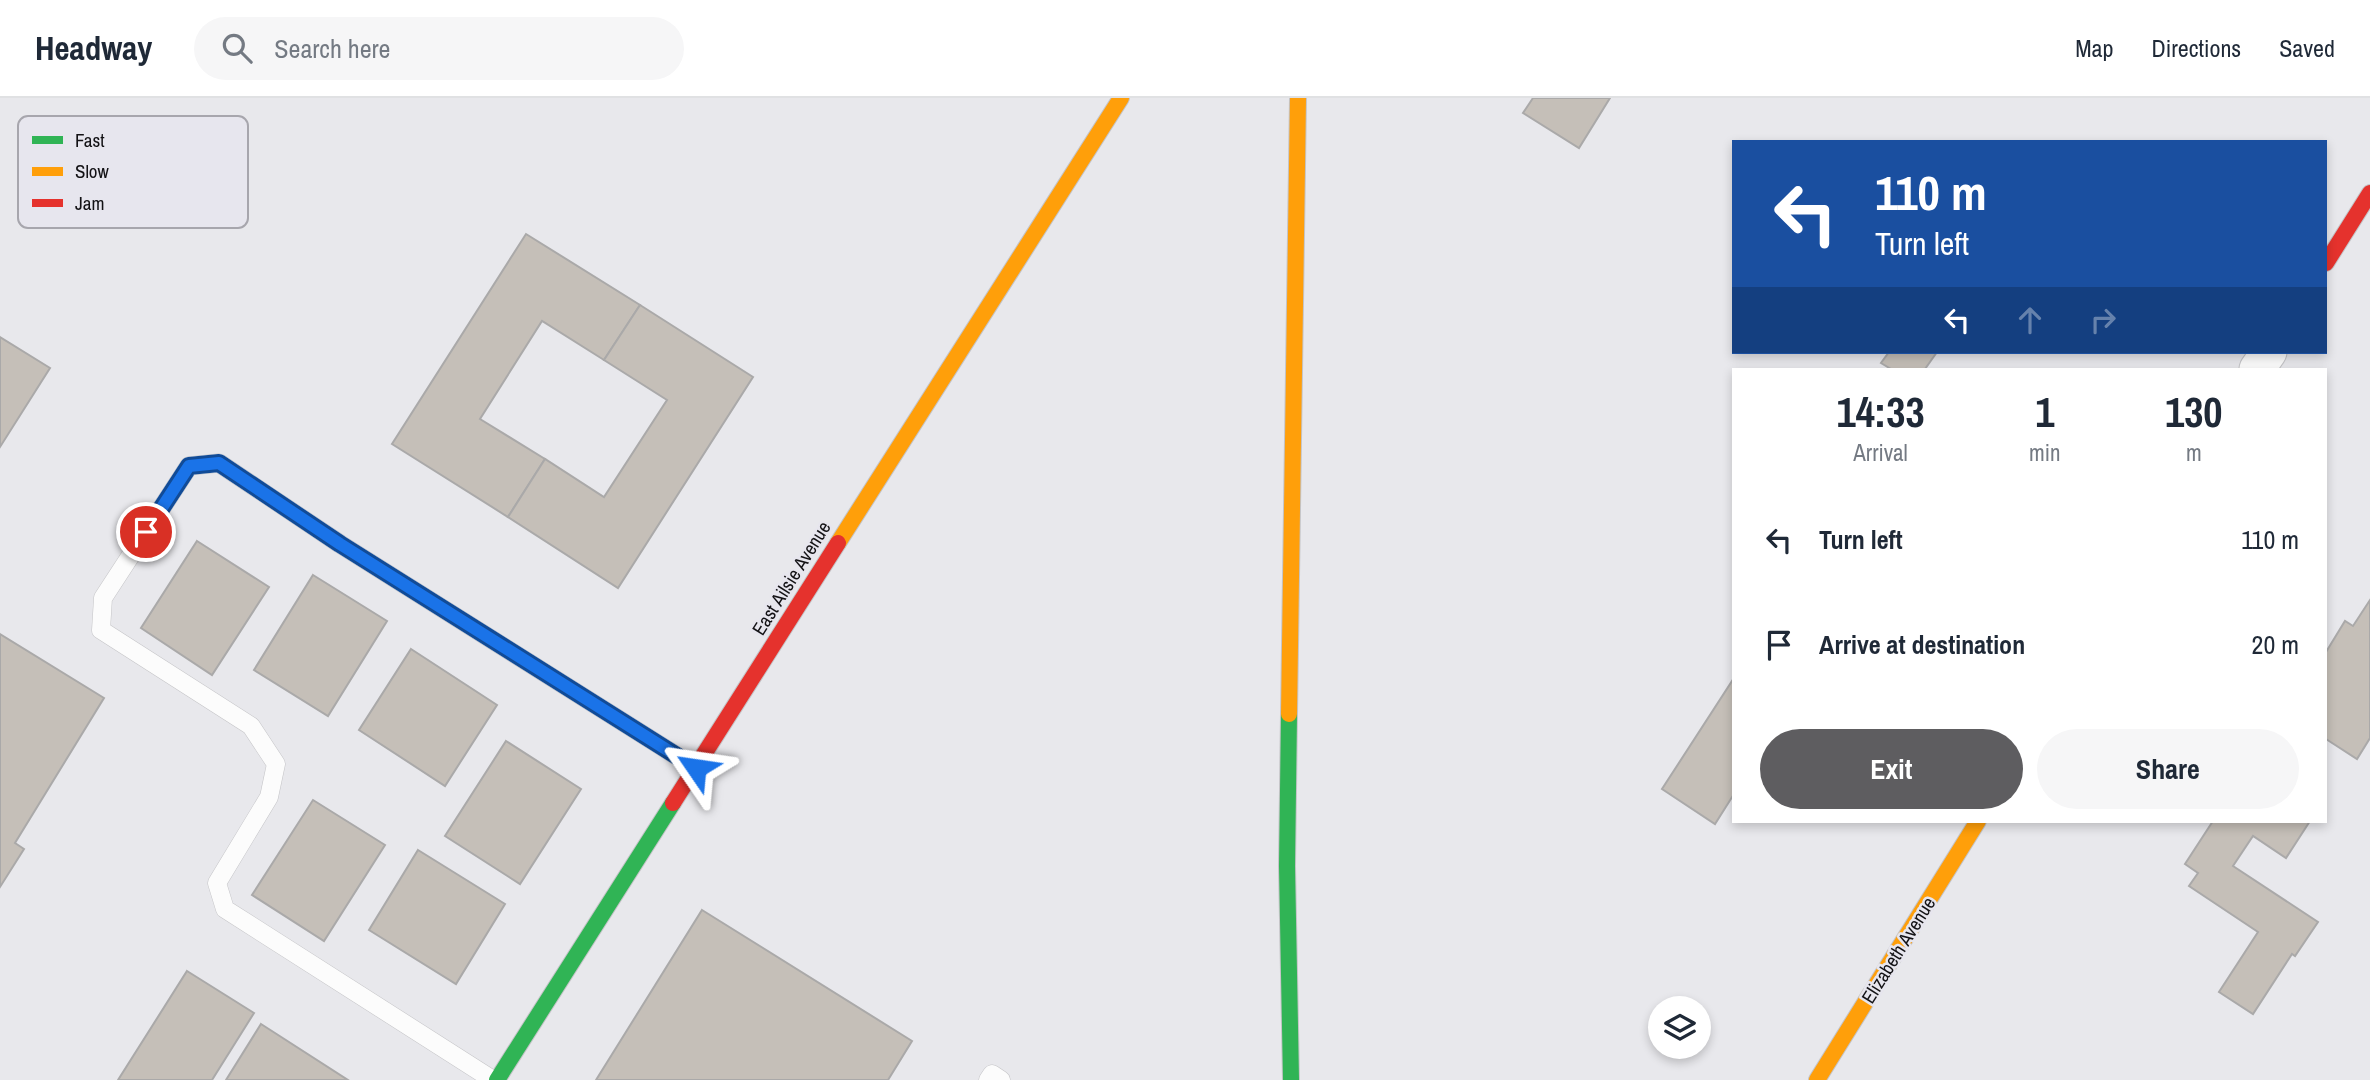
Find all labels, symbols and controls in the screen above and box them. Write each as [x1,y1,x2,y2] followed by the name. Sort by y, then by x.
[194,17,684,80] search box
[35,26,152,70] text: Headway
[218,29,256,67] icon: search
[274,31,390,66] text: Search here
[2075,32,2113,64] text: Map
[2151,32,2241,64] text: Directions
[2279,32,2335,64] text: Saved
[18,116,248,228] legend
[75,127,105,153] text: Fast
[75,158,110,184] text: Slow
[1875,159,1987,225] text: 110 m
[1760,168,1851,259] icon: left
[75,190,104,216] text: Jam
[1875,222,1969,265] text: Turn left
[1938,301,1976,339] icon: left
[2011,301,2049,339] icon: ahead
[2084,301,2122,339] icon: right
[1837,384,1925,440] text: 14:33
[2035,384,2054,440] text: 1
[2165,384,2223,440] text: 130
[1853,437,1908,468] text: Arrival
[2029,437,2061,468] text: min
[2186,437,2202,468] text: m
[116,502,176,562] pin
[127,513,165,551] icon: arrive
[746,516,836,640] street label: East Ailsie Avenue
[1760,521,1798,559] icon: left
[1819,522,1903,557] text: Turn left
[2241,522,2299,557] text: 110 m
[1760,626,1798,664] icon: arrive
[1819,627,2025,662] text: Arrive at destination
[2252,627,2299,662] text: 20 m
[1760,729,2023,809] button: Exit
[2037,729,2299,809] button: Share
[659,731,733,805] position arrow
[1855,892,1941,1008] street label: Elizabeth Avenue
[1648,996,1711,1059] map controls
[1648,996,1711,1059] button: layers

